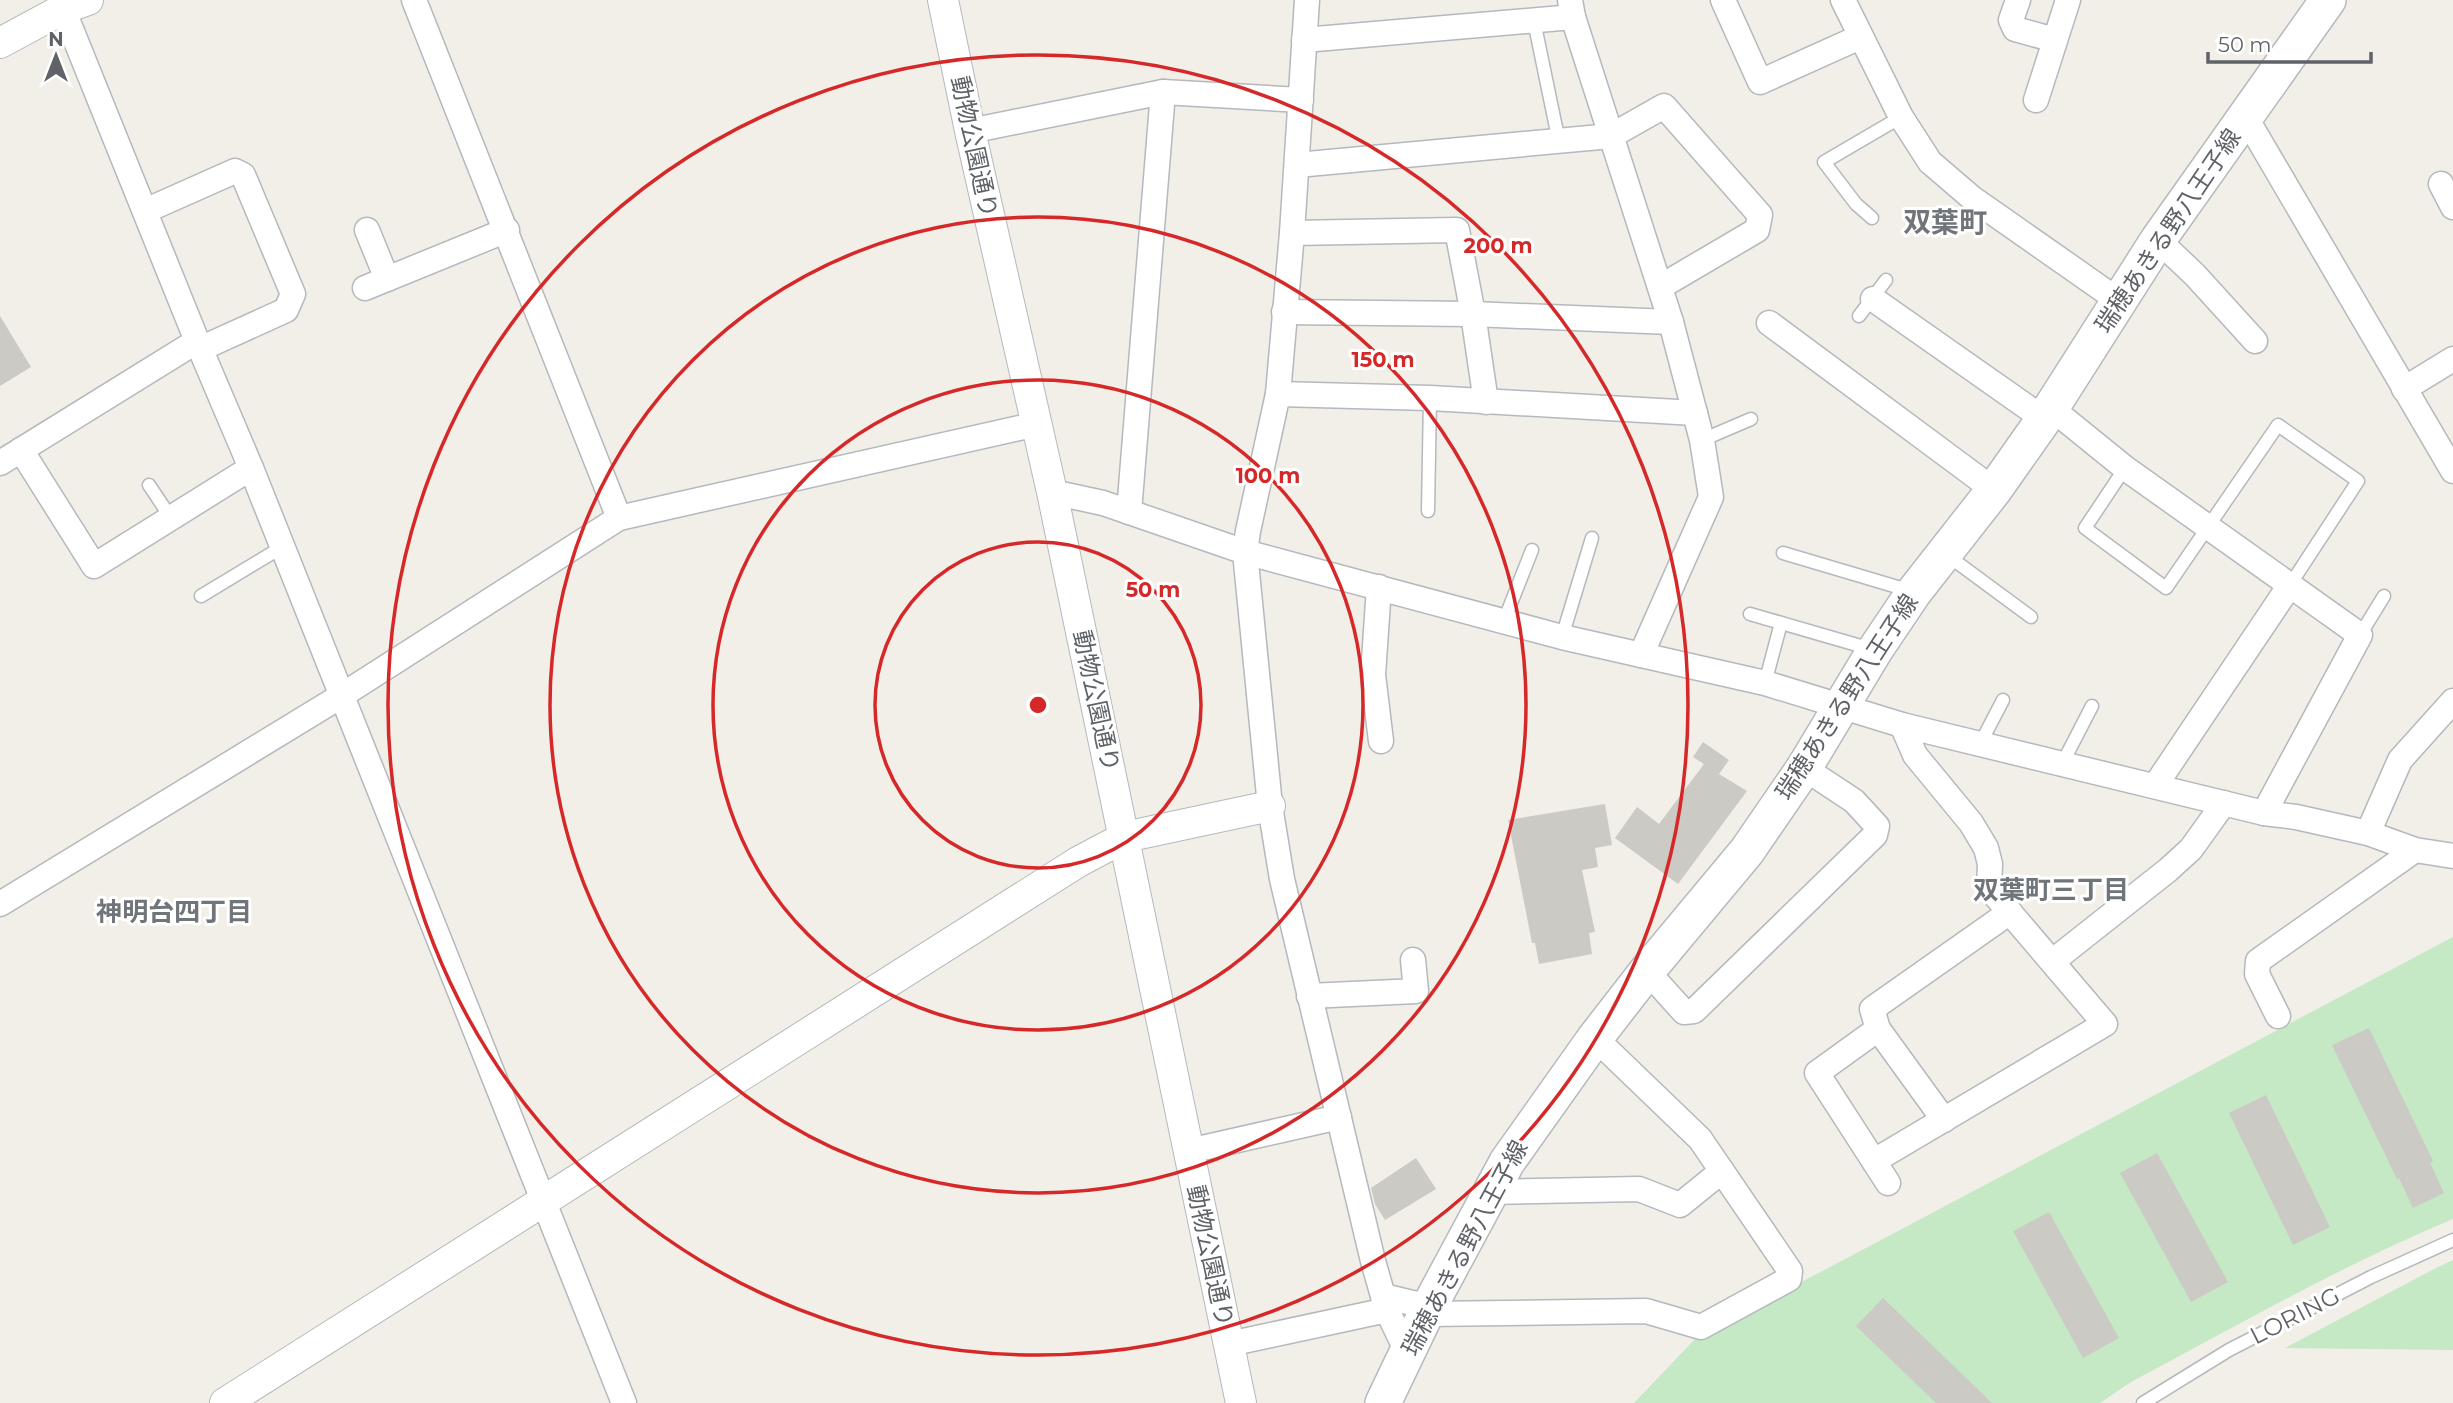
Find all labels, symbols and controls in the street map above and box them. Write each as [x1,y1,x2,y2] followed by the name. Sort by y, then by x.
[21,21,91,91] north arrow
[2208,21,2371,65] scale bar
[48,28,64,51] text: N
[2218,32,2272,57] text: 50 m
[945,73,1004,220] street label: 動物公園通り
[2089,123,2247,338] street label: 瑞穂あきる野八王子線
[1903,205,1987,239] district label: 双葉町
[1464,233,1532,258] text: 200 m
[1352,347,1414,372] text: 150 m
[1236,463,1300,488] text: 100 m
[1126,577,1180,602] text: 50 m
[1769,588,1924,805] street label: 瑞穂あきる野八王子線
[1067,627,1126,774] street label: 動物公園通り
[1026,693,1050,717] centre of rings
[1973,874,2129,906] district label: 双葉町三丁目
[96,896,252,928] district label: 神明台四丁目
[1396,1135,1534,1360] street label: 瑞穂あきる野八王子線
[1181,1182,1240,1329] street label: 動物公園通り
[2245,1281,2344,1350] street label: LORING

